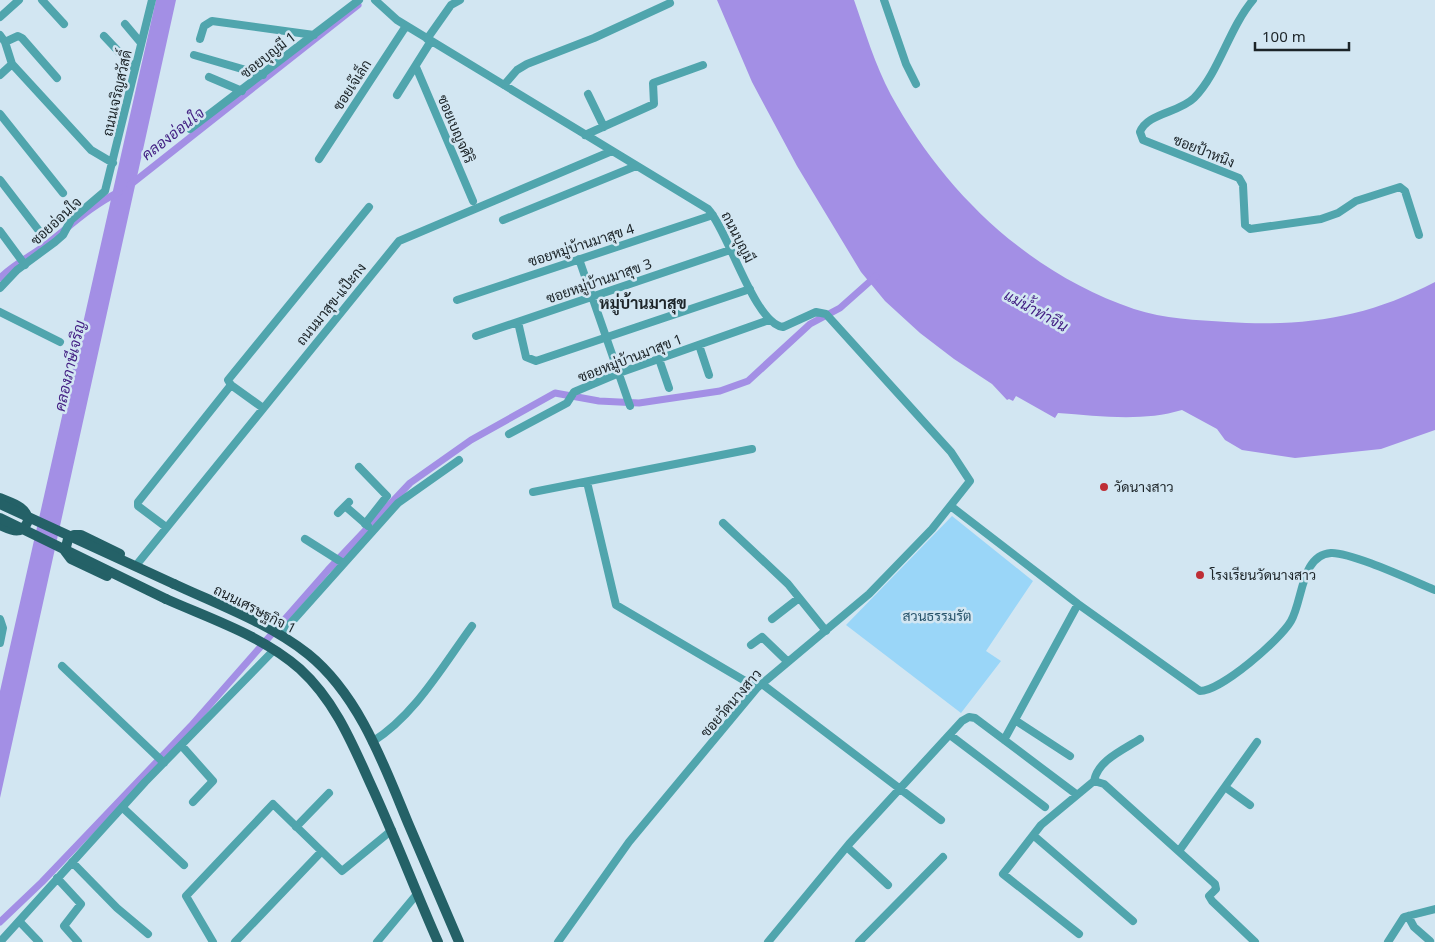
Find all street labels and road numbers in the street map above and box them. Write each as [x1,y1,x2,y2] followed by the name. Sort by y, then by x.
[236,27,300,83] street label: ซอยบุญมี 1
[95,47,136,138] street label: ถนนเจริญสวัสดิ์
[328,55,375,114] street label: ซอยเจ๊เล็ก
[433,92,480,166] street label: ซอยเบญจศิริ
[1170,130,1238,172] street label: ซอยป้าหนิง
[26,192,85,249] street label: ซอยอ่อนใจ
[717,208,759,266] street label: ถนนบุญมี
[525,218,637,272] street label: ซอยหมู่บ้านมาสุข 4
[544,255,654,307] street label: ซอยหมู่บ้านมาสุข 3
[291,258,371,350] street label: ถนนมาสุข-แป๊ะกง
[575,329,685,387] street label: ซอยหมู่บ้านมาสุข 1
[211,580,300,637] street label: ถนนเศรษฐกิจ 1
[696,665,765,741] street label: ซอยวัดนางสาว

